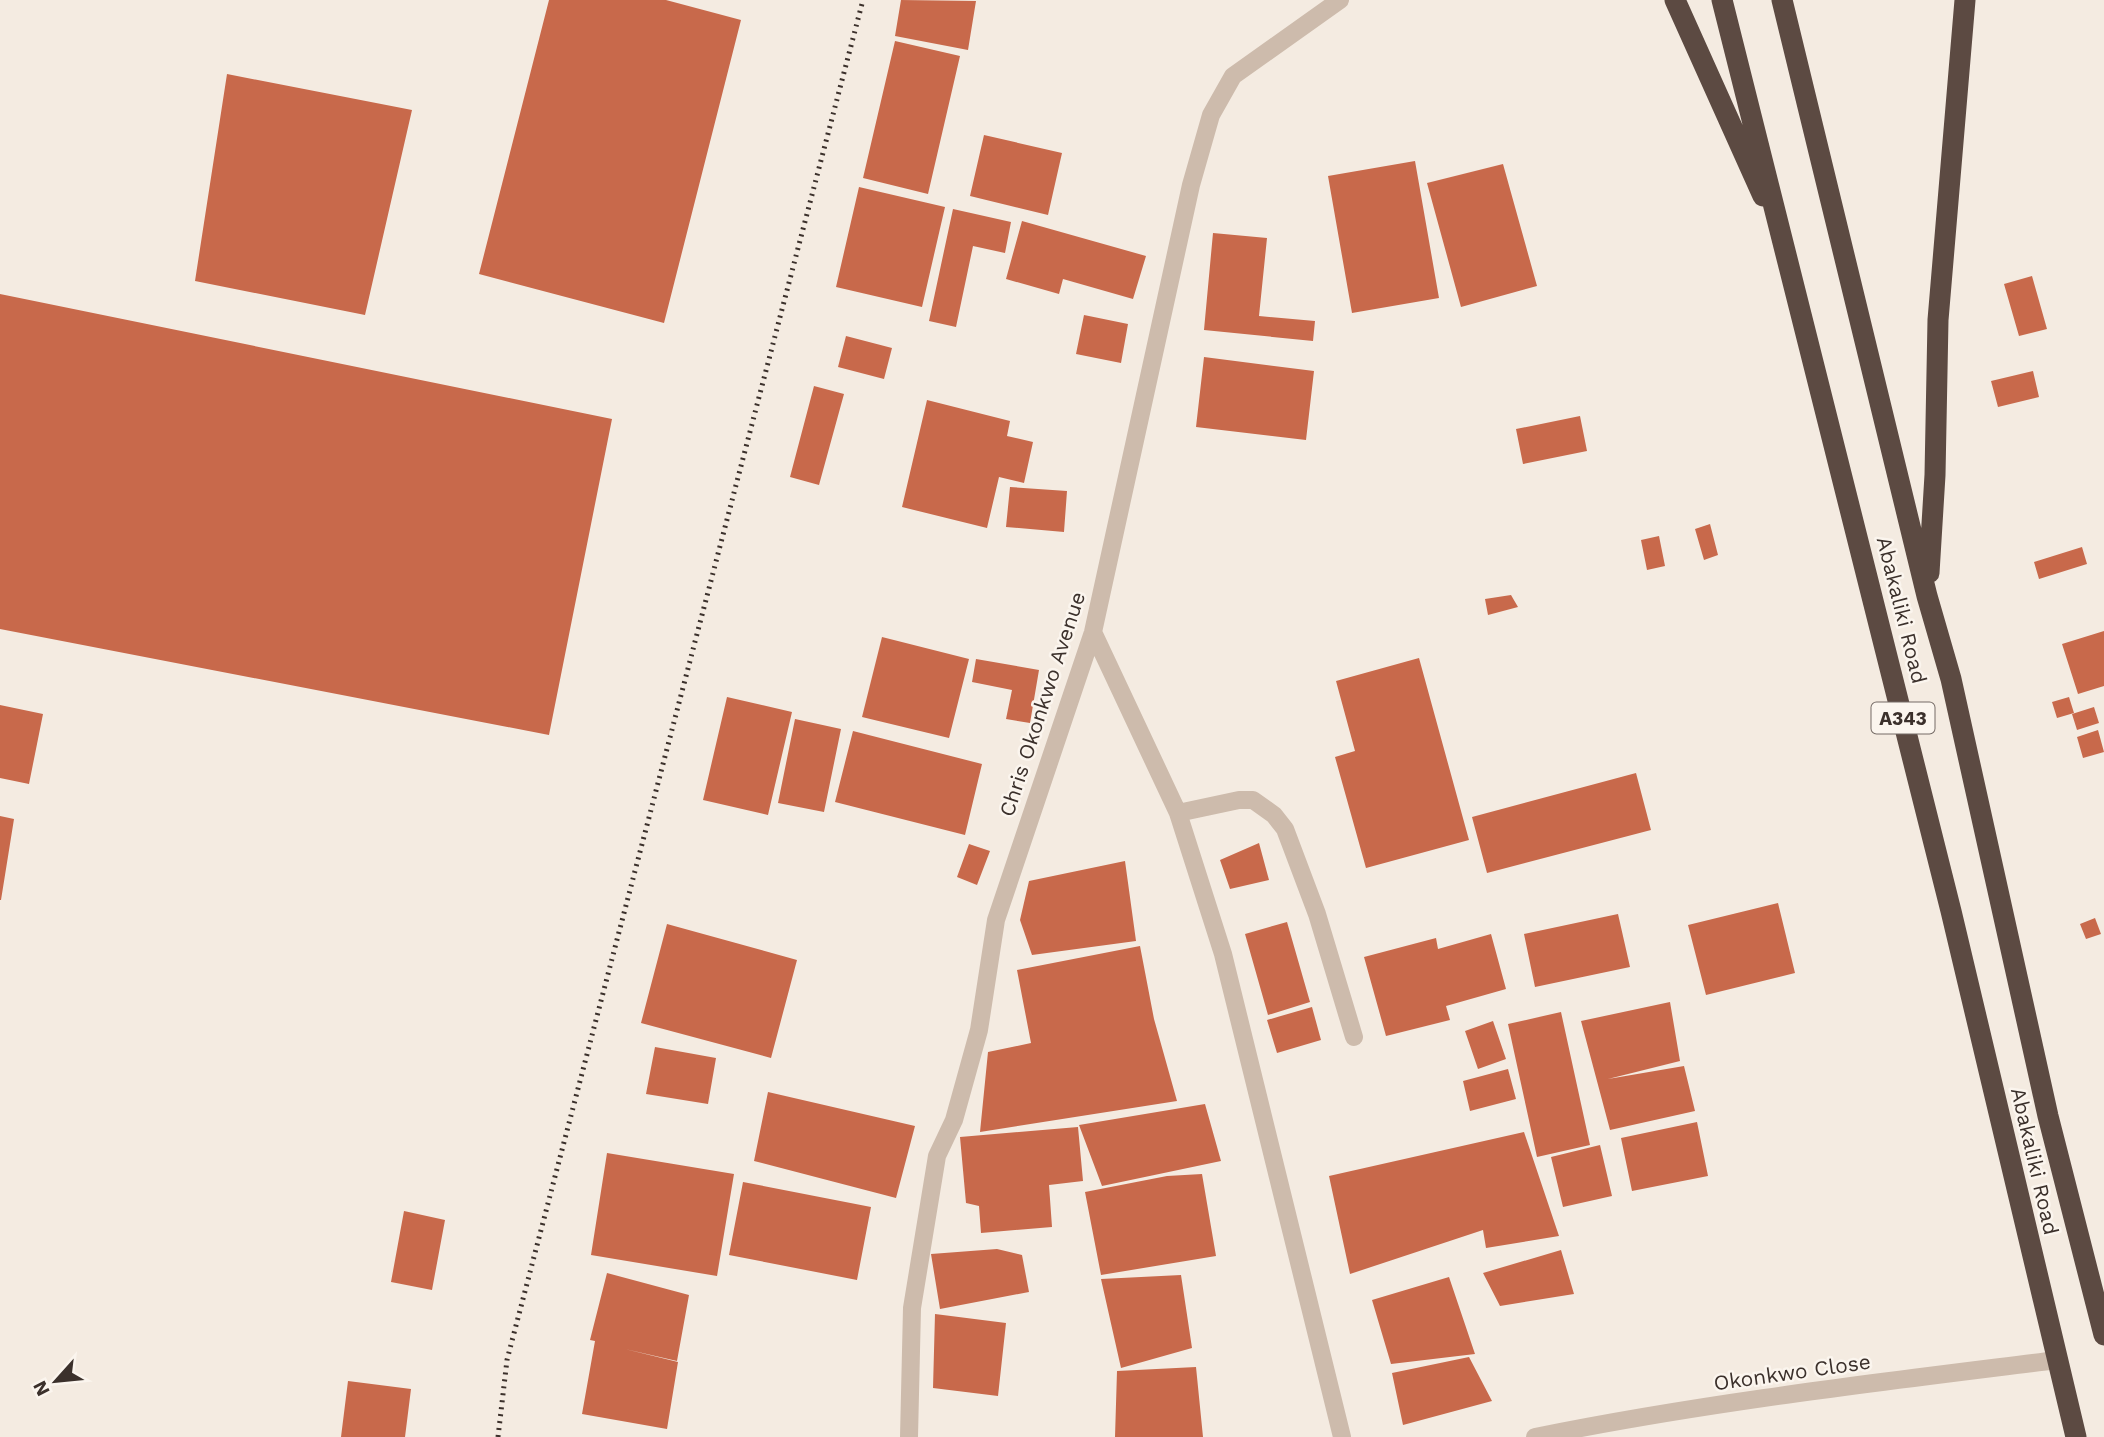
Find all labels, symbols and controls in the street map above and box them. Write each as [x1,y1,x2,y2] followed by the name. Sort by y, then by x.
[1872,534,1932,686] street label: Abakaliki Road
[994,588,1090,820] street label: Chris Okonkwo Avenue
[1871,702,1934,734] road number: A343
[2006,1085,2064,1237] street label: Abakaliki Road
[21,1346,91,1416] north arrow
[1712,1349,1872,1395] street label: Okonkwo Close
[28,1377,55,1400] text: N

